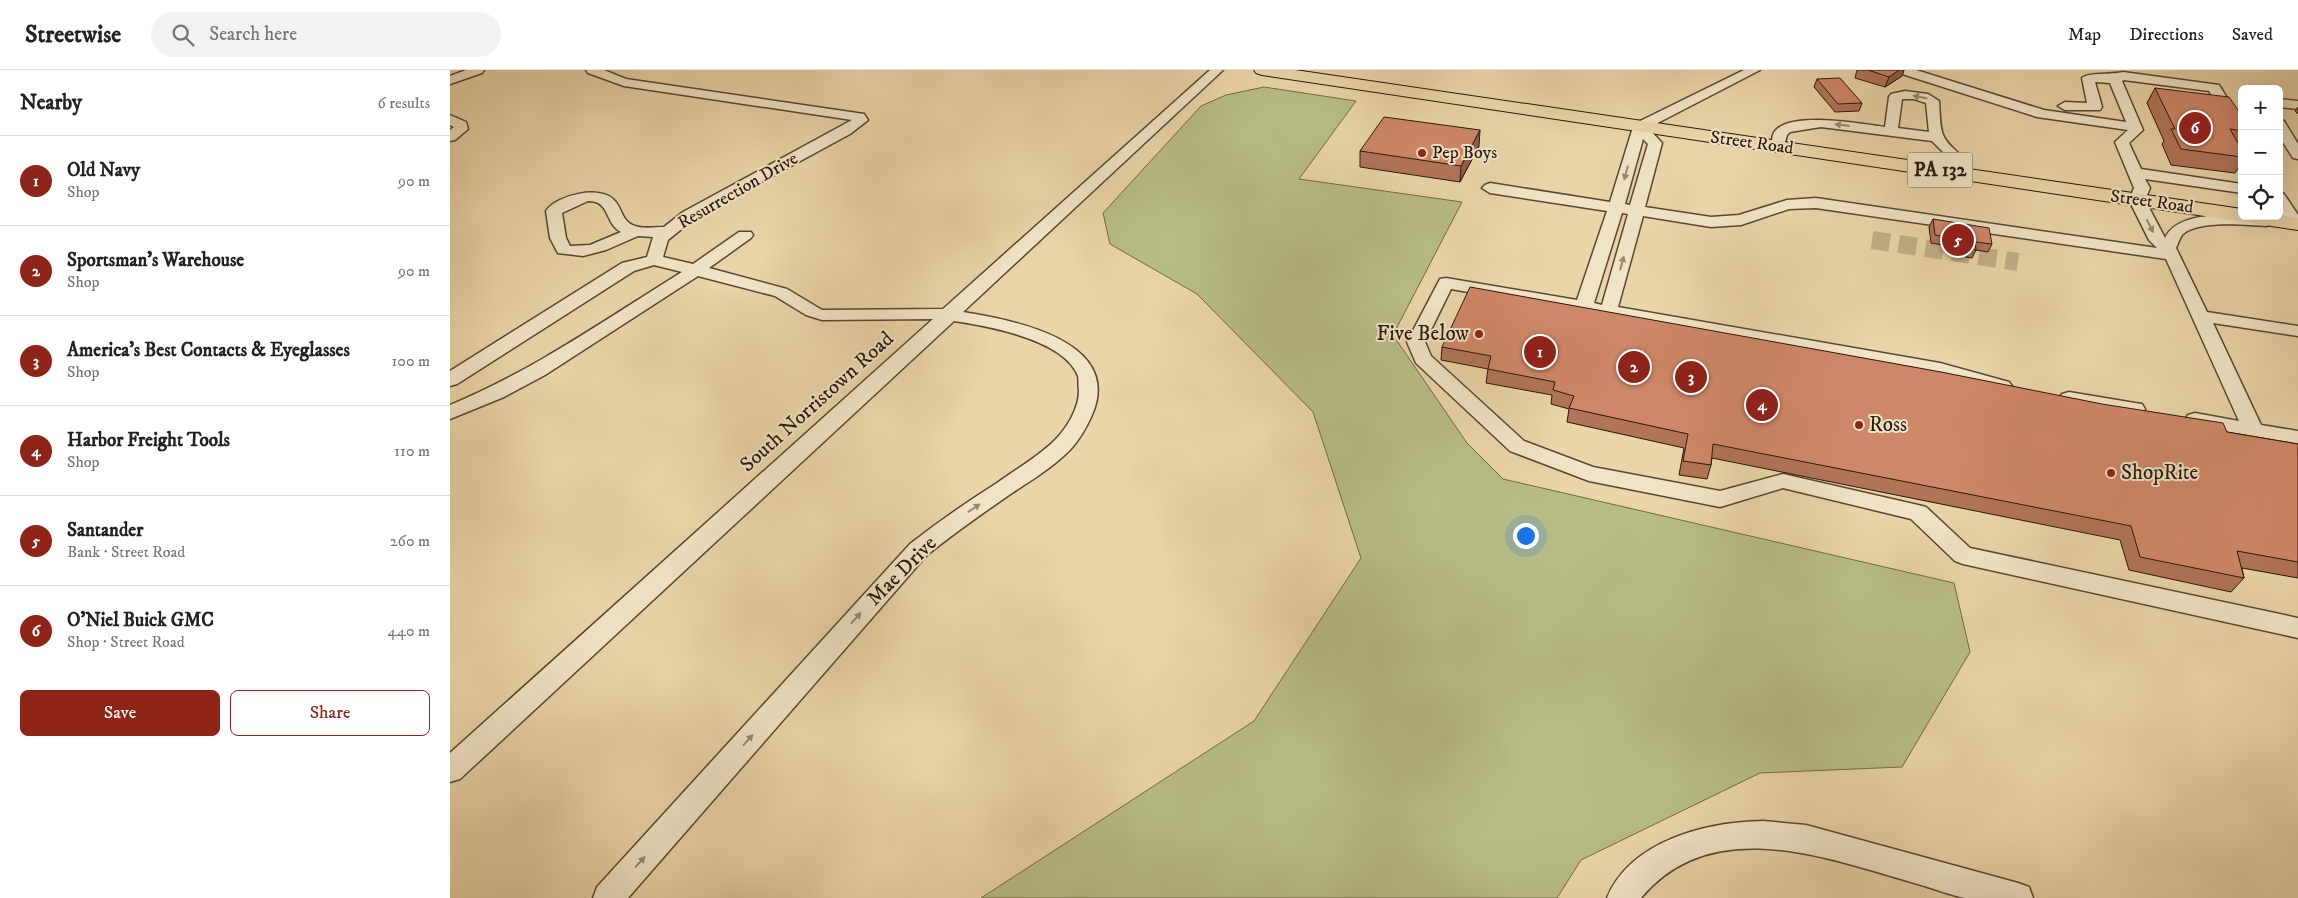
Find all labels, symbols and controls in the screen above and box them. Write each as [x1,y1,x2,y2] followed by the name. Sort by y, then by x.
[151,12,501,57] search box
[25,20,121,50] text: Streetwise
[169,21,197,49] icon: search
[209,23,297,46] text: Search here
[2068,24,2101,46] text: Map
[2129,24,2204,46] text: Directions
[2232,24,2273,46] text: Saved
[2238,85,2283,220] map controls
[2238,85,2283,130] button: +
[20,90,82,116] text: Nearby
[377,93,430,113] text: 6 results
[1912,93,1928,101] one-way arrow
[2179,109,2211,147] pin: 6
[1834,120,1850,128] one-way arrow
[1709,126,1795,160] street label: Street Road
[2238,130,2283,175] button: −
[1432,142,1497,164] place label: Pep Boys
[1416,147,1428,159] marker: Pep Boys
[674,148,802,234] street label: Resurrection Drive
[1908,152,1972,188] road number: PA 132
[67,159,140,182] text: Old Navy
[1621,166,1629,181] one-way arrow
[33,171,39,191] text: 1
[398,171,430,191] text: 90 m
[2238,175,2283,220] button: locate
[67,182,100,202] text: Shop
[2109,185,2195,219] street label: Street Road
[2146,219,2154,233] one-way arrow
[1942,221,1974,259] pin: 5
[67,249,244,272] text: Sportsman's Warehouse
[1619,255,1627,270] one-way arrow
[32,261,40,281] text: 2
[398,261,430,281] text: 90 m
[67,272,100,292] text: Shop
[1377,321,1470,347] place label: Five Below
[735,326,900,478] street label: South Norristown Road
[1473,328,1485,340] marker: Five Below
[1524,333,1556,371] pin: 1
[67,339,350,362] text: America's Best Contacts & Eyeglasses
[1618,348,1650,386] pin: 2
[33,351,39,371] text: 3
[392,351,430,371] text: 100 m
[1675,358,1707,396] pin: 3
[67,362,100,382] text: Shop
[1746,386,1778,424] pin: 4
[1869,412,1907,438] place label: Ross
[1853,419,1865,431] marker: Ross
[67,429,230,452] text: Harbor Freight Tools
[31,441,41,461] text: 4
[394,441,430,461] text: 110 m
[67,452,100,472] text: Shop
[2121,460,2198,486] place label: ShopRite
[2105,467,2117,479] marker: ShopRite
[968,503,981,513] one-way arrow
[67,519,143,542] text: Santander
[1513,523,1539,549] your location
[862,530,943,611] street label: Mae Drive
[32,531,40,551] text: 5
[390,531,430,551] text: 260 m
[67,542,185,562] text: Bank · Street Road
[67,609,214,632] text: O'Niel Buick GMC
[850,613,862,625] one-way arrow
[32,621,40,641] text: 6
[388,621,430,641] text: 440 m
[67,632,185,652] text: Shop · Street Road
[20,690,220,736] button: Save
[230,690,430,736] button: Share
[742,734,754,746] one-way arrow
[635,855,646,868] one-way arrow

